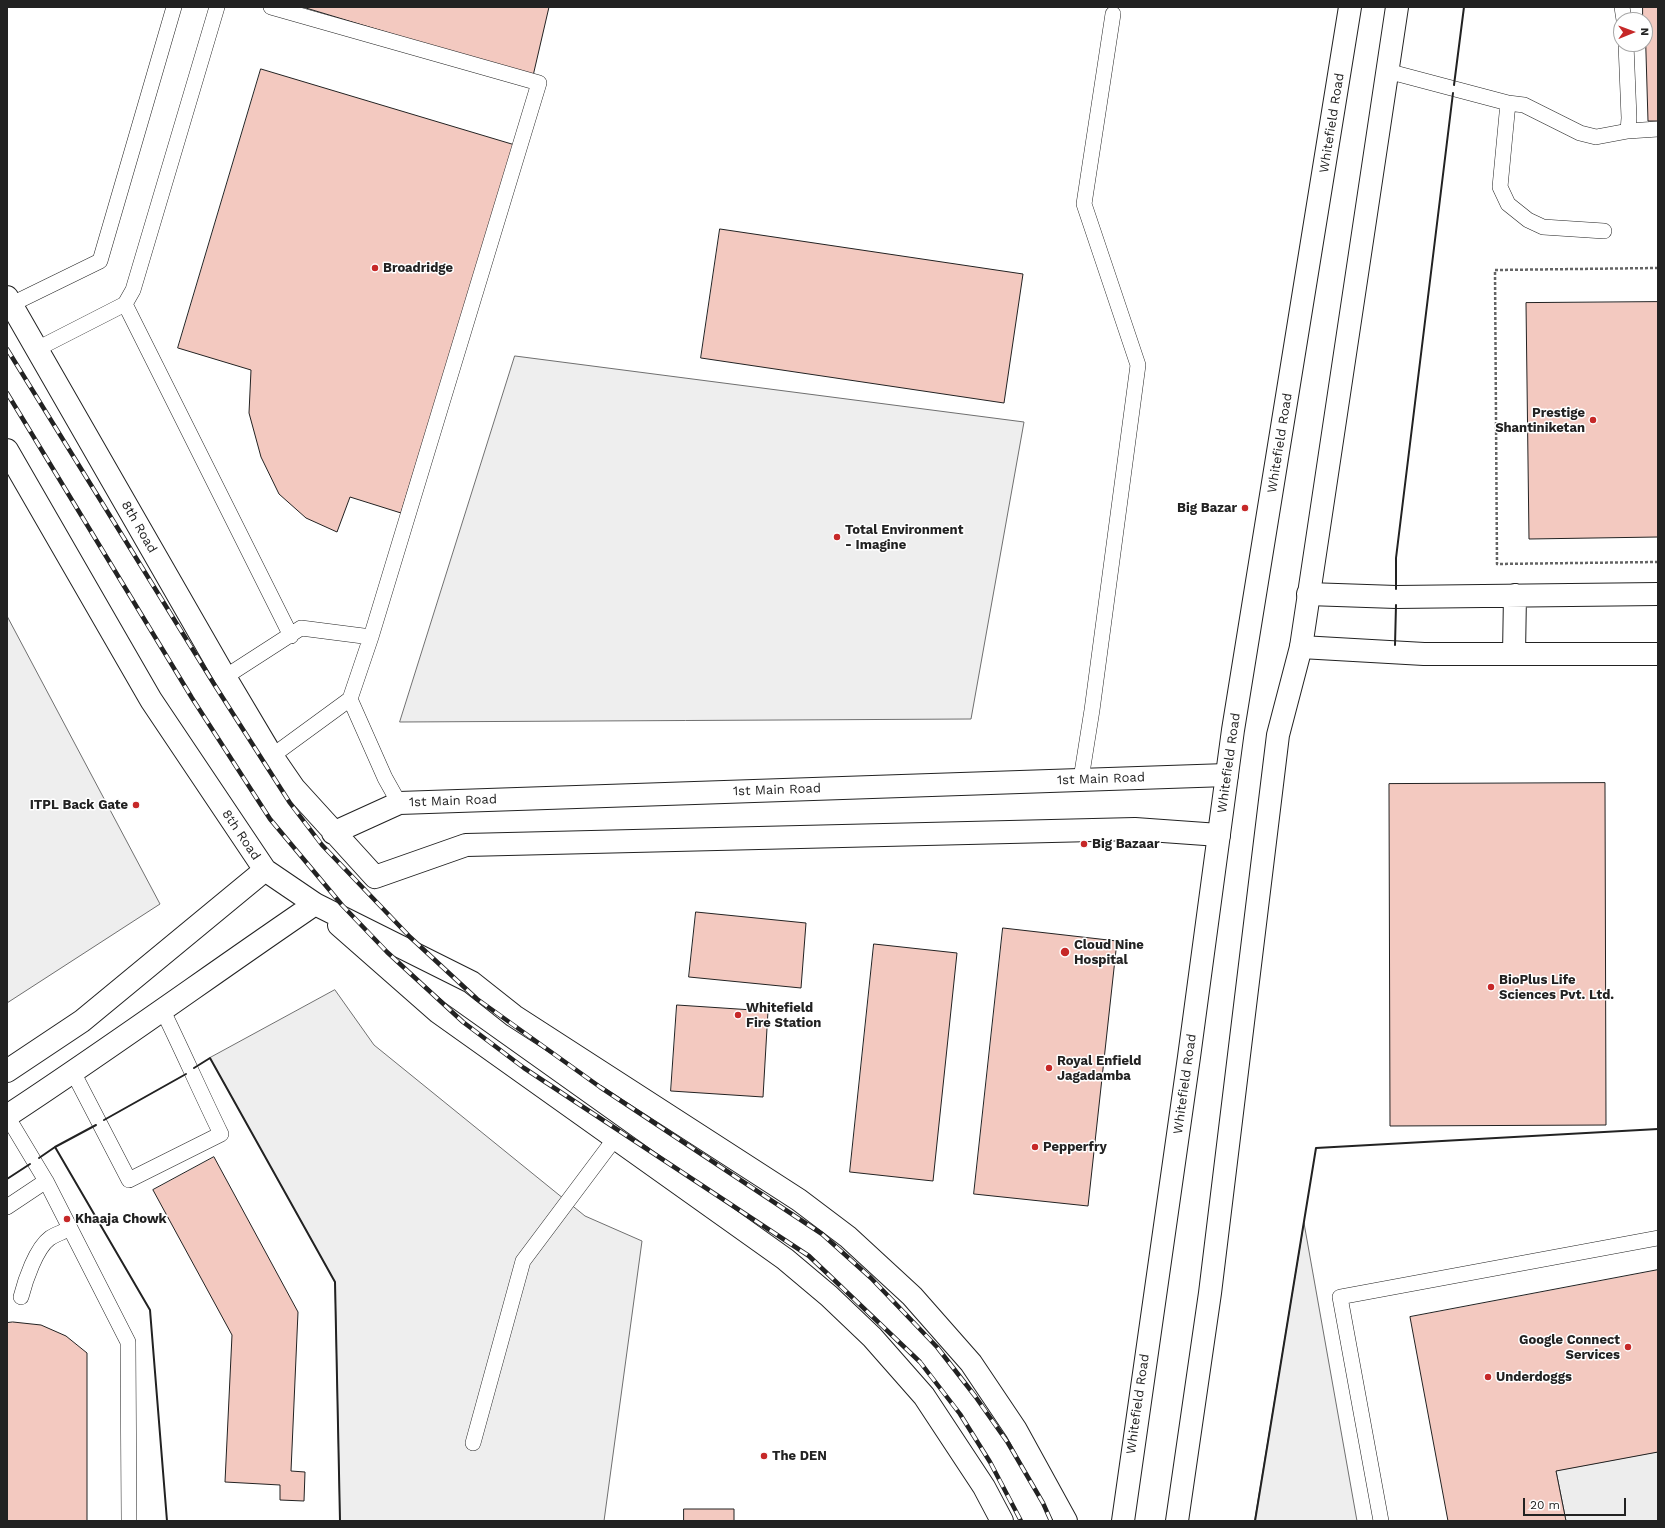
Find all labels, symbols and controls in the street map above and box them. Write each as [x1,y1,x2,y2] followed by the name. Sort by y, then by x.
[1613,12,1653,52] north arrow
[1638,28,1651,36] text: N
[1316,72,1348,174] street label: Whitefield Road
[383,260,453,276] place label: Broadridge
[370,263,380,273] marker: Broadridge
[1264,392,1296,494] street label: Whitefield Road
[1495,405,1585,436] place label: Prestige Shantiniketan
[1588,415,1598,425] marker: Prestige Shantiniketan
[118,498,160,556] street label: 8th Road
[1177,500,1237,516] place label: Big Bazar
[1240,503,1250,513] marker: Big Bazar
[845,522,963,553] place label: Total Environment - Imagine
[832,532,842,542] marker: Total Environment - Imagine
[1214,712,1244,814] street label: Whitefield Road
[1057,770,1145,788] street label: 1st Main Road
[733,781,821,799] street label: 1st Main Road
[409,792,497,810] street label: 1st Main Road
[30,797,128,813] place label: ITPL Back Gate
[131,800,141,810] marker: ITPL Back Gate
[218,807,264,863] street label: 8th Road
[1092,836,1160,852] place label: Big Bazaar
[1079,839,1089,849] marker: Big Bazaar
[1074,937,1144,968] place label: Cloud Nine Hospital
[1059,946,1071,958] marker: Cloud Nine Hospital
[1499,972,1614,1003] place label: BioPlus Life Sciences Pvt. Ltd.
[1486,982,1496,992] marker: BioPlus Life Sciences Pvt. Ltd.
[746,1000,821,1031] place label: Whitefield Fire Station
[733,1010,743,1020] marker: Whitefield Fire Station
[1170,1033,1200,1135] street label: Whitefield Road
[1057,1053,1141,1084] place label: Royal Enfield Jagadamba
[1044,1063,1054,1073] marker: Royal Enfield Jagadamba
[1043,1139,1107,1155] place label: Pepperfry
[1030,1142,1040,1152] marker: Pepperfry
[75,1211,167,1227] place label: Khaaja Chowk
[62,1214,72,1224] marker: Khaaja Chowk
[1519,1332,1620,1363] place label: Google Connect Services
[1623,1342,1633,1352] marker: Google Connect Services
[1123,1353,1153,1455] street label: Whitefield Road
[1496,1369,1572,1385] place label: Underdoggs
[1483,1372,1493,1382] marker: Underdoggs
[772,1448,827,1464] place label: The DEN
[759,1451,769,1461] marker: The DEN
[1525,1490,1628,1516] scale bar
[1530,1498,1560,1512] text: 20 m

